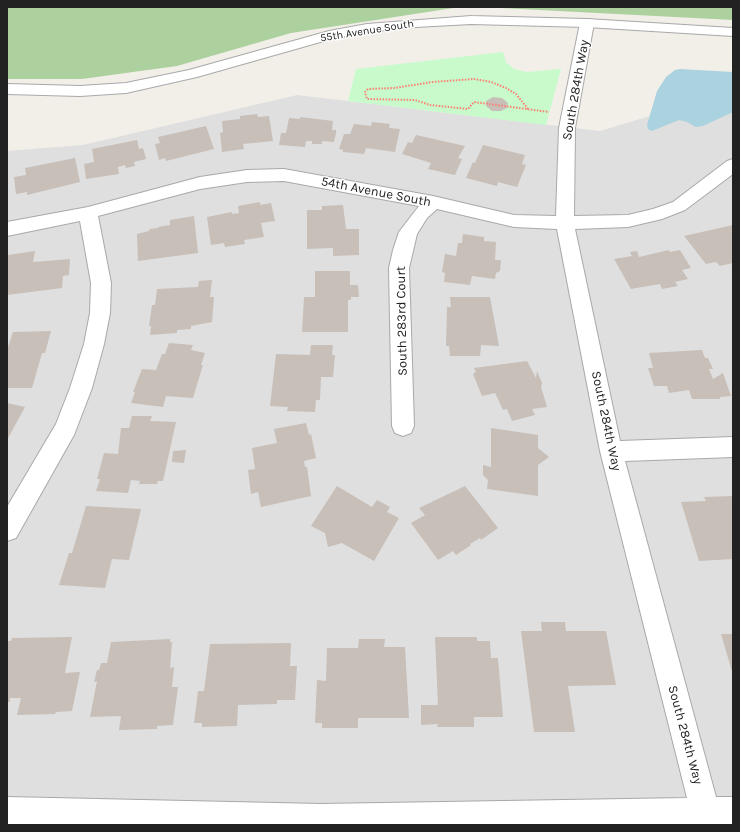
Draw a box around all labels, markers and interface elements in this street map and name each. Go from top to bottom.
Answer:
street label: 55th Avenue South [319,17,415,45]
street label: South 284th Way [559,39,593,141]
street label: 54th Avenue South [320,174,432,210]
street label: South 283rd Court [393,266,411,376]
street label: South 284th Way [588,370,624,472]
street label: South 284th Way [664,684,706,786]

